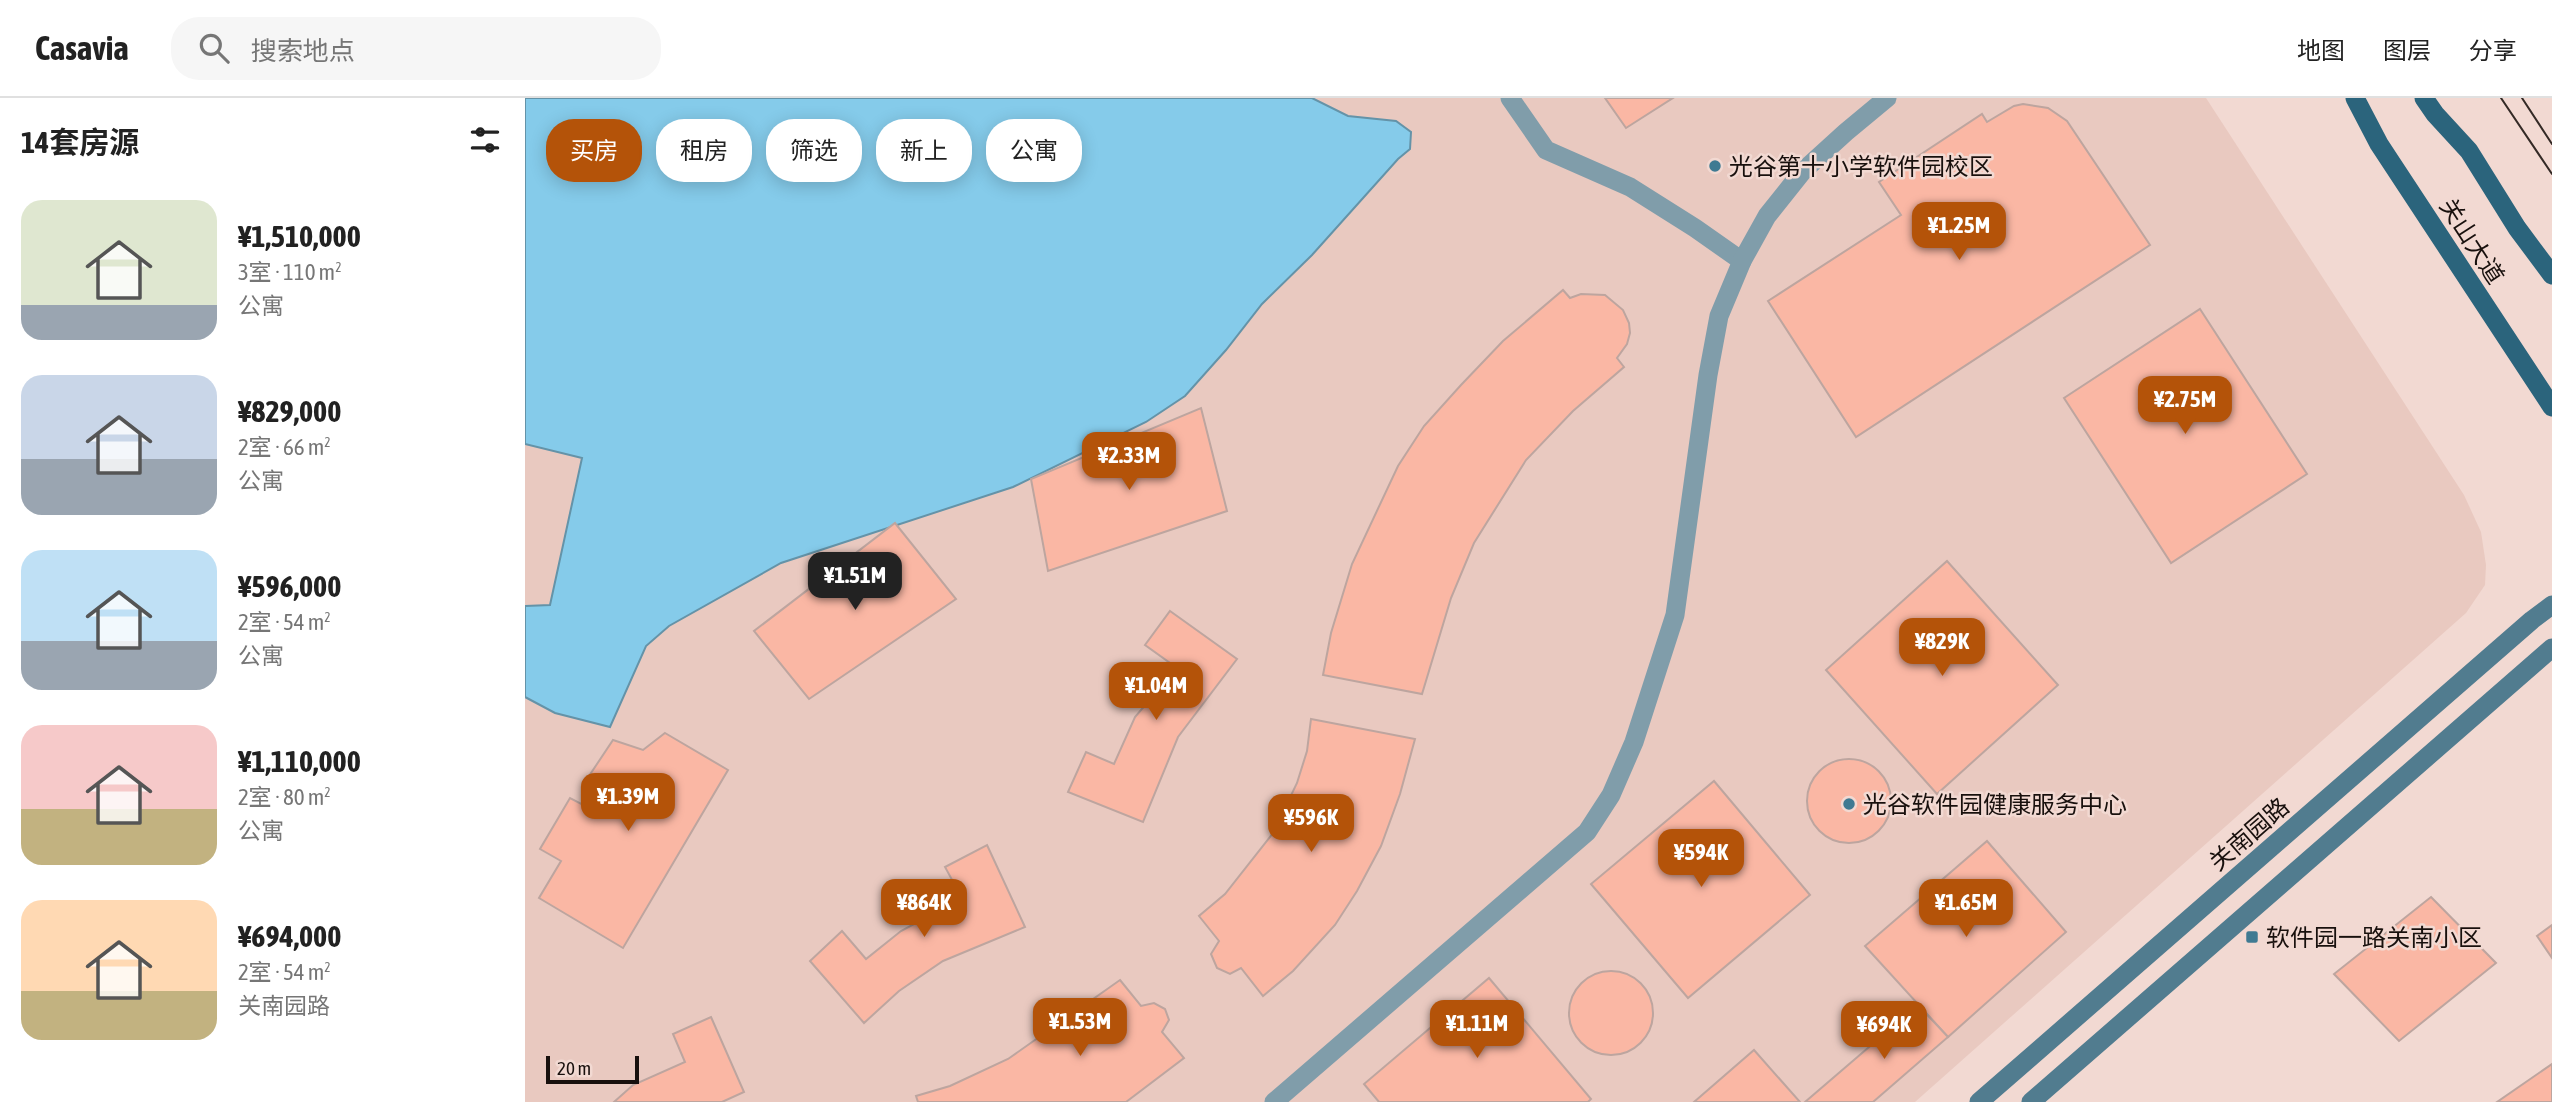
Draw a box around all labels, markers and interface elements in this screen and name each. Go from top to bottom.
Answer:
search box [171,17,661,80]
text: Casavia [35,29,129,67]
icon: search [195,29,233,67]
text: 搜索地点 [251,36,355,66]
text: 地图 [2297,37,2345,64]
text: 图层 [2383,37,2431,64]
text: 分享 [2469,37,2517,64]
chip: 买房 [546,119,642,182]
chip: 租房 [656,119,752,182]
chip: 筛选 [766,119,862,182]
chip: 新上 [876,119,972,182]
chip: 公寓 [986,119,1082,182]
icon: filters [466,121,504,159]
text: 14套房源 [21,125,139,159]
place label: 光谷第十小学软件园校区 [1729,153,1993,180]
marker: 光谷第十小学软件园校区 [1707,158,1723,174]
street label: 关山大道 [2435,193,2509,289]
pin: ¥1.25M [1902,202,2016,262]
text: ¥1.25M [1928,212,1990,238]
text: ¥1,510,000 [238,219,361,253]
icon: home [77,228,161,312]
text: 3室 · 110 m² [238,259,342,285]
text: 公寓 [238,293,284,319]
pin: ¥2.75M [2128,376,2242,436]
text: ¥2.75M [2154,386,2216,412]
text: ¥829,000 [238,394,341,428]
icon: home [77,403,161,487]
pin: ¥2.33M [1072,432,1186,492]
text: 2室 · 66 m² [238,434,331,460]
text: ¥2.33M [1098,442,1160,468]
text: 公寓 [238,468,284,494]
pin: ¥1.51M [798,552,912,612]
text: ¥1.51M [824,562,886,588]
text: ¥596,000 [238,569,341,603]
icon: home [77,578,161,662]
text: 2室 · 54 m² [238,609,331,635]
pin: ¥829K [1893,618,1991,678]
text: ¥829K [1915,628,1969,654]
text: 公寓 [238,643,284,669]
pin: ¥1.04M [1099,662,1213,722]
text: ¥1.04M [1125,672,1187,698]
text: ¥1,110,000 [238,744,361,778]
icon: home [77,753,161,837]
pin: ¥1.39M [571,774,685,833]
text: ¥1.39M [597,783,659,809]
text: 2室 · 80 m² [238,784,331,810]
place label: 光谷软件园健康服务中心 [1863,791,2127,818]
street label: 关南园路 [2204,792,2294,876]
pin: ¥596K [1262,794,1360,854]
marker: 光谷软件园健康服务中心 [1841,796,1857,812]
text: ¥596K [1284,804,1338,830]
text: 公寓 [238,818,284,844]
pin: ¥594K [1652,830,1750,889]
text: ¥594K [1674,839,1728,865]
pin: ¥864K [875,880,973,939]
pin: ¥1.65M [1909,880,2023,939]
text: ¥864K [897,889,951,915]
text: ¥1.65M [1935,889,1997,915]
text: ¥694,000 [238,919,341,953]
place label: 软件园一路关南小区 [2266,924,2482,951]
icon: home [77,928,161,1012]
marker: 软件园一路关南小区 [2244,929,2260,945]
text: 2室 · 54 m² [238,959,331,985]
text: 关南园路 [238,993,330,1019]
pin: ¥1.53M [1023,998,1137,1058]
pin: ¥1.11M [1420,1000,1534,1060]
pin: ¥694K [1835,1002,1933,1061]
text: ¥1.53M [1049,1008,1111,1034]
text: ¥1.11M [1446,1010,1508,1036]
text: ¥694K [1857,1011,1911,1037]
scale bar [546,1053,639,1085]
text: 20 m [557,1057,591,1079]

